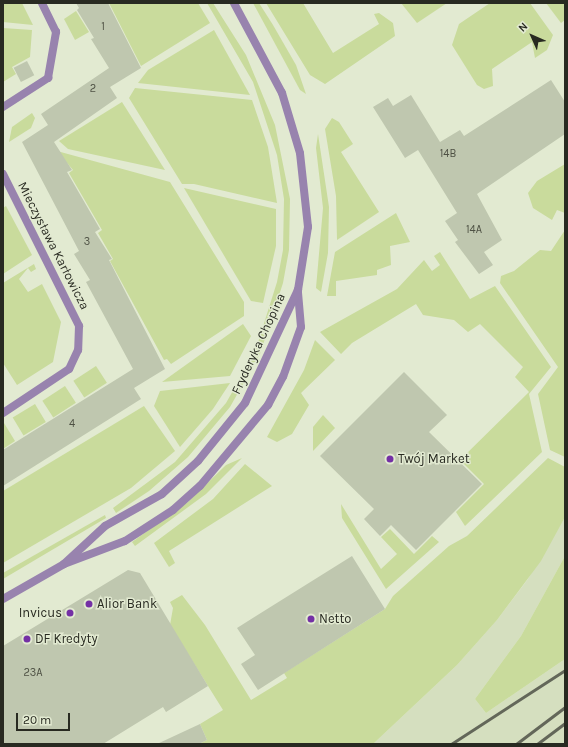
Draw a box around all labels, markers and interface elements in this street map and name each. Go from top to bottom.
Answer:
north arrow [512,16,552,56]
house number: 1 [101,20,105,34]
text: N [516,20,531,35]
house number: 2 [90,82,96,96]
house number: 14B [440,147,456,161]
street label: Mieczysława Karłowicza [14,179,92,313]
house number: 14A [466,223,482,237]
house number: 3 [84,235,90,249]
street label: Fryderyka Chopina [229,291,289,397]
house number: 4 [69,417,75,431]
place label: Twój Market [398,451,470,467]
marker: Twój Market [385,454,395,464]
place label: Alior Bank [97,596,157,612]
marker: Alior Bank [84,599,94,609]
place label: Invicus [19,605,62,621]
marker: Invicus [65,608,75,618]
place label: Netto [319,611,351,627]
marker: Netto [306,614,316,624]
place label: DF Kredyty [35,631,97,647]
marker: DF Kredyty [22,634,32,644]
house number: 23A [23,666,43,680]
scale bar [18,705,72,731]
text: 20 m [23,713,51,727]

